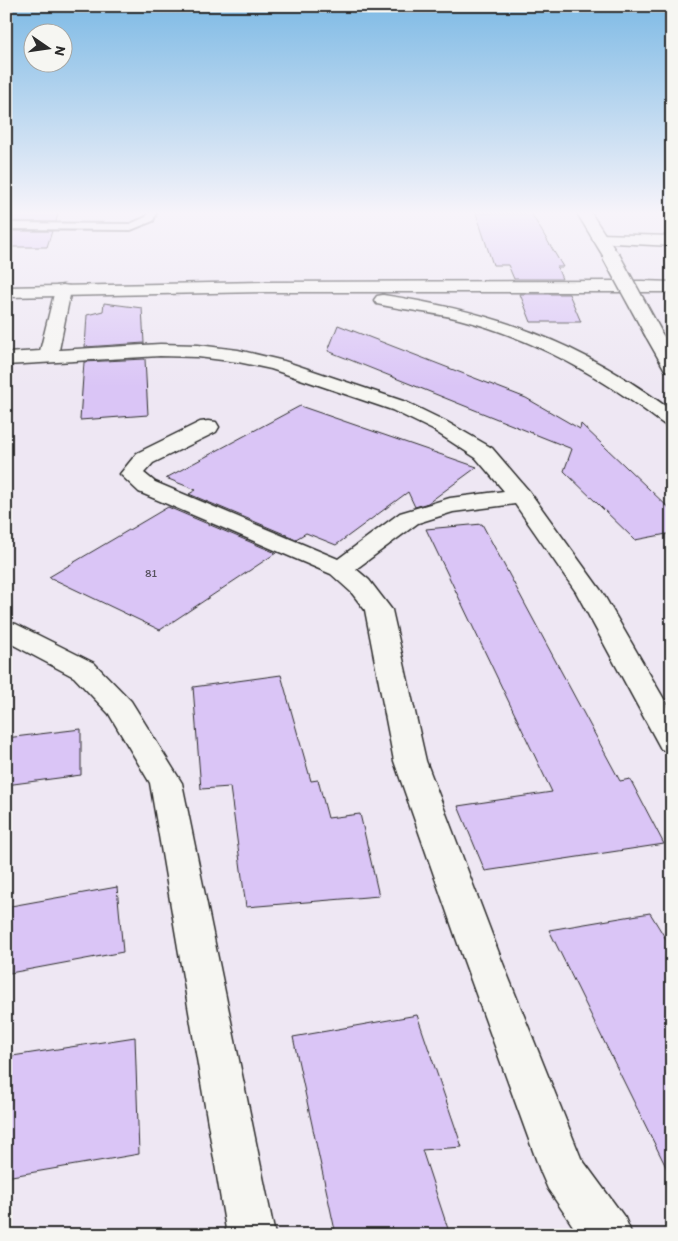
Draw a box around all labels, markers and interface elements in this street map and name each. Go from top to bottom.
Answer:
north arrow [22,22,72,72]
text: N [51,44,70,57]
house number: 81 [145,566,157,580]

